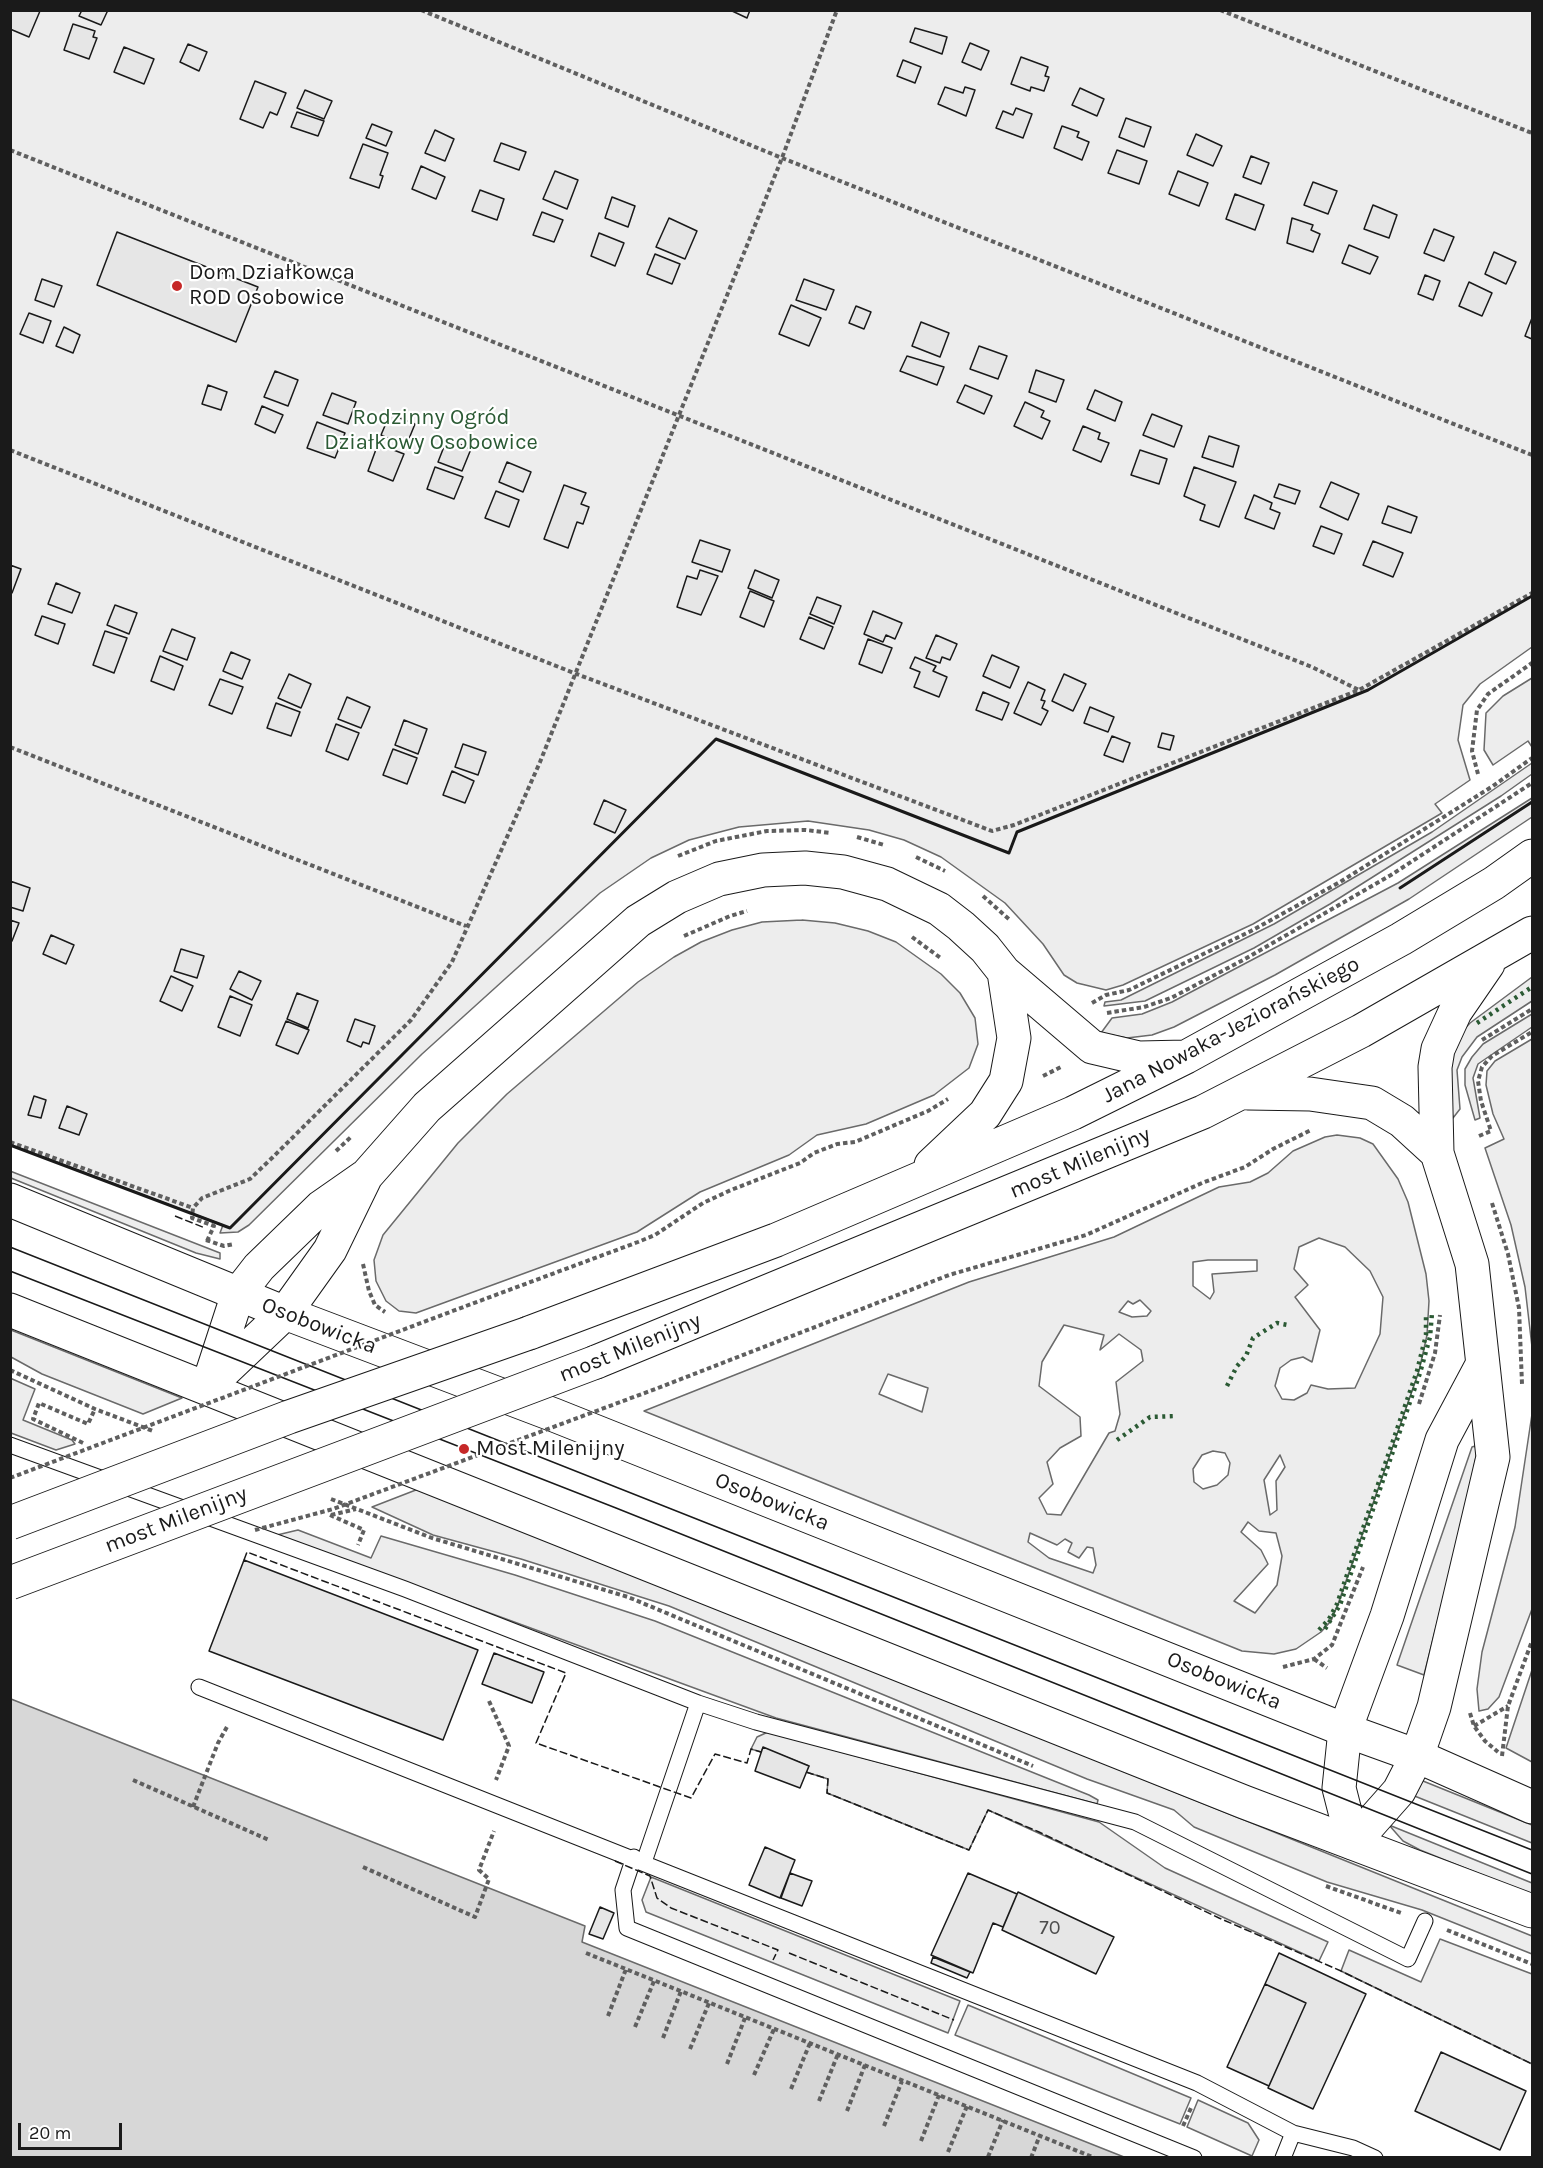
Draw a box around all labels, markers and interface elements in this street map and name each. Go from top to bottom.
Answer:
place label: Dom Działkowca ROD Osobowice [189,260,355,312]
marker: Dom Działkowca ROD Osobowice [170,279,184,293]
park label: Rodzinny Ogród Działkowy Osobowice [324,405,538,457]
street label: Jana Nowaka-Jeziorańskiego [1098,951,1364,1109]
street label: most Milenijny [1006,1121,1154,1205]
street label: Osobowicka [258,1292,380,1360]
street label: most Milenijny [555,1308,705,1388]
place label: Most Milenijny [476,1436,625,1462]
marker: Most Milenijny [457,1442,471,1456]
street label: Osobowicka [711,1467,833,1537]
street label: most Milenijny [101,1481,251,1559]
street label: Osobowicka [1163,1646,1285,1716]
house number: 70 [1039,1916,1061,1940]
scale bar [21,2111,124,2149]
text: 20 m [29,2122,71,2144]

